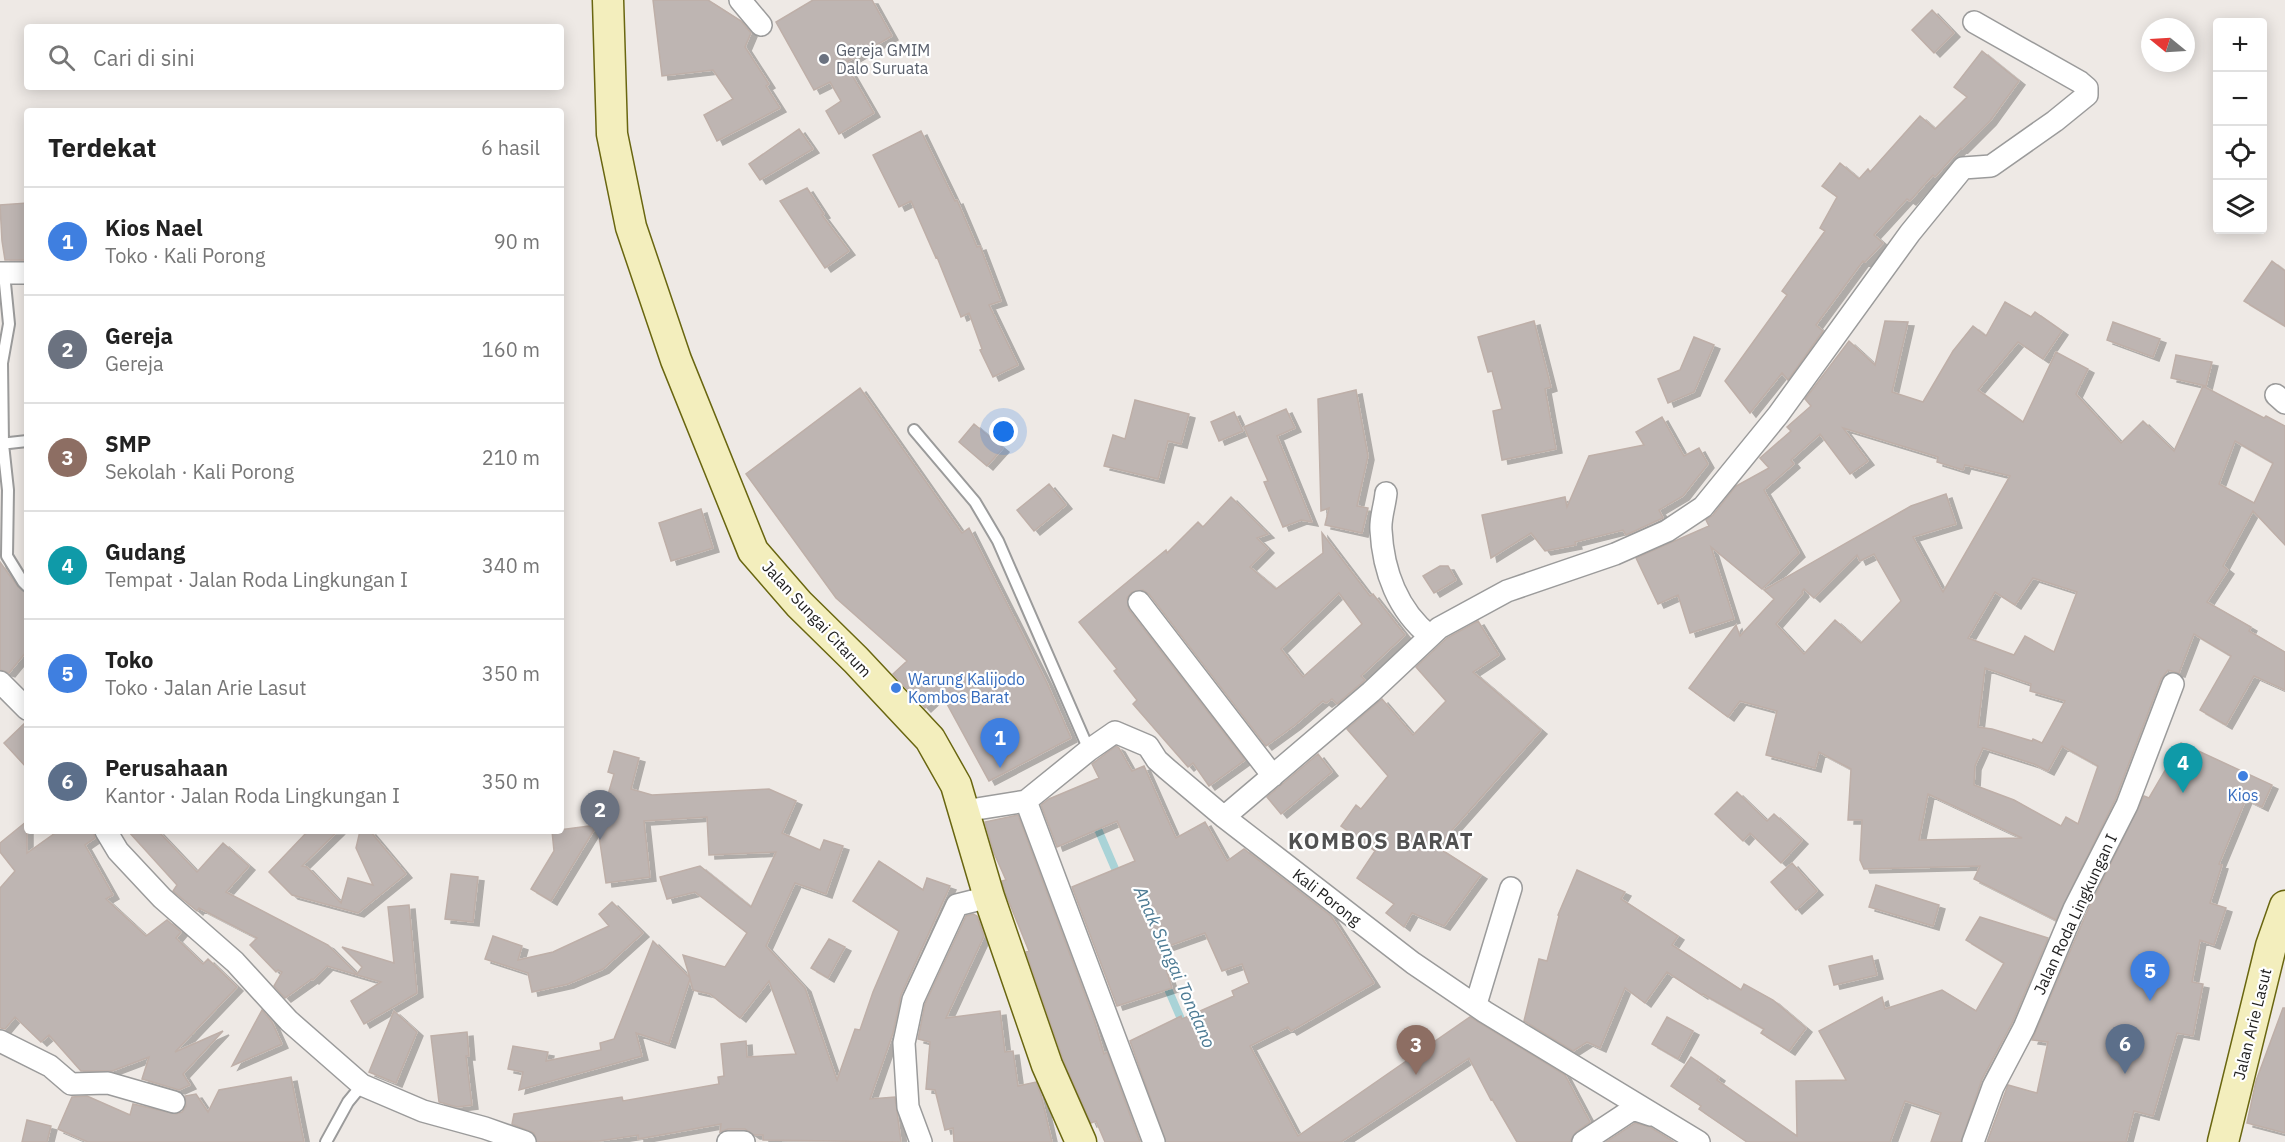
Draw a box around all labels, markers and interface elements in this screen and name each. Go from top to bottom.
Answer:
north arrow [2141,18,2195,72]
map controls [2213,18,2267,234]
button: + [2213,18,2267,72]
search box [24,24,564,90]
place label: Gereja GMIM Dalo Suruata [836,40,930,78]
icon: search [45,41,78,74]
text: Cari di sini [93,43,195,72]
marker: Gereja GMIM Dalo Suruata [817,52,831,66]
button: − [2213,72,2267,126]
button: locate [2213,126,2267,180]
text: Terdekat [48,130,157,164]
text: 6 hasil [481,134,540,161]
button: layers [2213,180,2267,234]
text: Kios Nael [105,213,203,242]
text: 1 [62,228,74,255]
text: 90 m [494,228,540,255]
text: Toko · Kali Porong [105,242,265,269]
text: Gereja [105,321,173,350]
text: 2 [62,336,74,363]
text: 160 m [482,336,540,363]
text: Gereja [105,350,164,377]
your location [989,417,1018,446]
text: SMP [105,429,151,458]
text: 3 [62,444,74,471]
text: 210 m [482,444,540,471]
text: Sekolah · Kali Porong [105,458,294,485]
text: Gudang [105,537,185,566]
text: 4 [62,552,74,579]
text: 340 m [482,552,540,579]
street label: Jalan Sungai Citarum [758,557,876,681]
text: Tempat · Jalan Roda Lingkungan I [105,566,408,593]
text: Toko [105,645,153,674]
text: 5 [62,660,74,687]
text: 350 m [482,660,540,687]
place label: Warung Kalijodo Kombos Barat [908,669,1025,707]
text: Toko · Jalan Arie Lasut [105,674,306,701]
marker: Warung Kalijodo Kombos Barat [889,681,903,695]
pin: 1 [980,718,1020,768]
pin: 4 [2164,744,2202,793]
text: Perusahaan [105,753,228,782]
text: 6 [62,768,74,795]
text: 350 m [482,768,540,795]
marker: Kios [2236,769,2250,783]
text: Kantor · Jalan Roda Lingkungan I [105,782,400,809]
place label: Kios [2228,785,2258,805]
pin: 2 [580,790,620,840]
district label: KOMBOS BARAT [1288,826,1474,855]
street label: Jalan Roda Lingkungan I [2029,830,2121,998]
street label: Kali Porong [1289,864,1366,930]
water label: Anak Sungai Tondano [1129,882,1221,1052]
pin: 5 [2130,952,2170,1001]
street label: Jalan Arie Lasut [2228,966,2276,1082]
pin: 6 [2106,1024,2144,1074]
pin: 3 [1396,1026,1436,1075]

